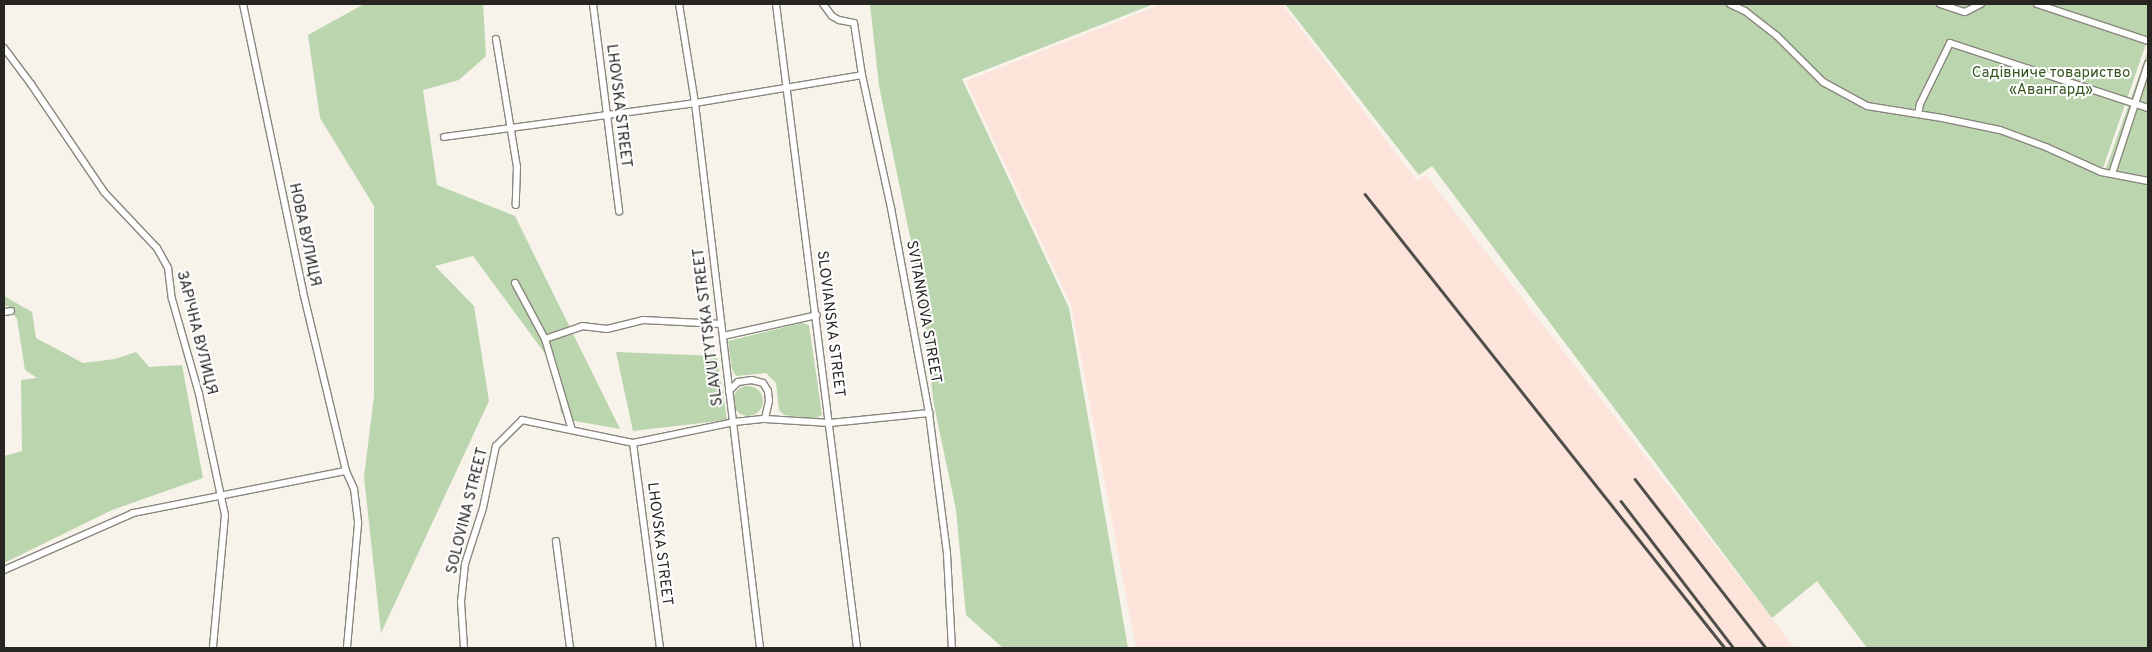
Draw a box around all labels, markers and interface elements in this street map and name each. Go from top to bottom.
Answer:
street label: LHOVSKA STREET [601,43,635,169]
park label: Садівниче товариство «Авангард» [1972,64,2130,99]
street label: НОВА ВУЛИЦЯ [284,181,324,289]
street label: SVITANKOVA STREET [902,239,944,385]
street label: SLAVUTYTSKA STREET [690,247,728,407]
street label: SLOVIANSKA STREET [812,249,848,399]
street label: ЗАРІЧНА ВУЛИЦЯ [172,269,220,397]
street label: SOLOVINA STREET [443,446,493,576]
street label: LHOVSKA STREET [642,481,676,607]

